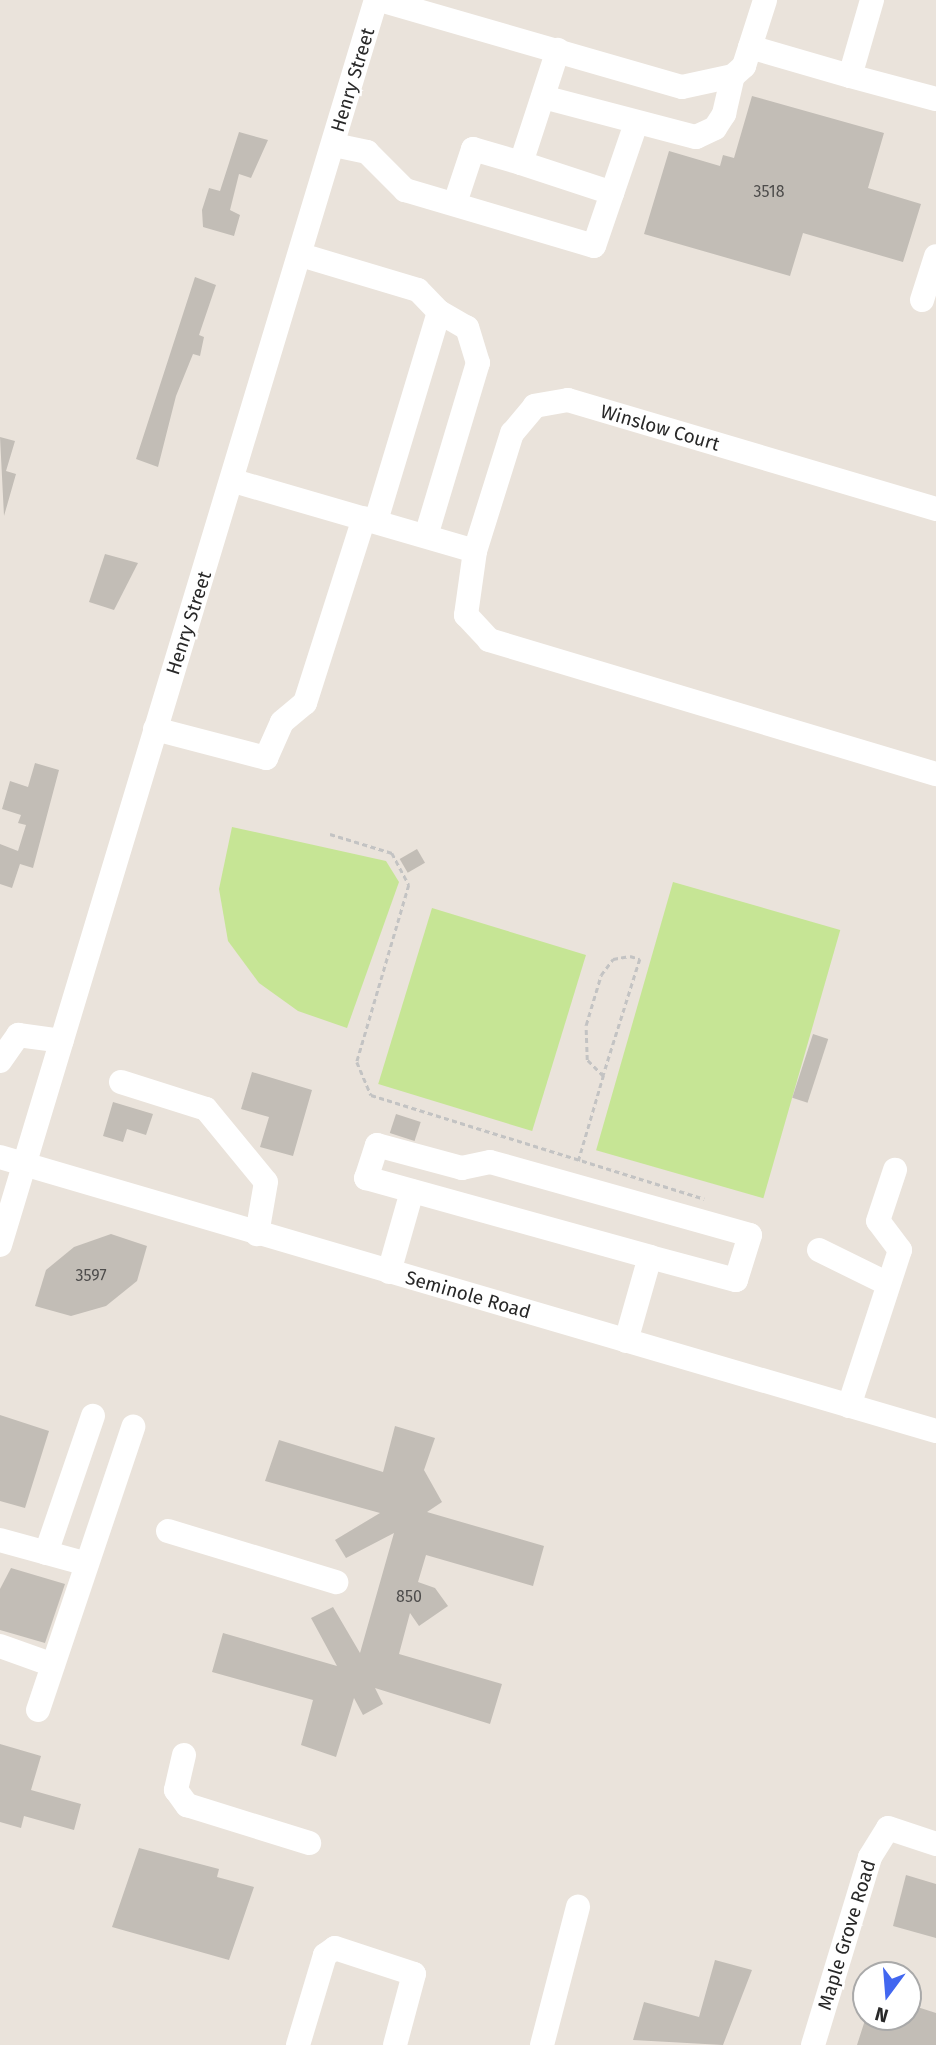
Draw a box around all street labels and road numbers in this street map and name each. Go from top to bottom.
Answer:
street label: Henry Street [326,25,380,135]
street label: Winslow Court [598,400,722,456]
street label: Henry Street [162,568,216,678]
street label: Seminole Road [403,1266,533,1324]
street label: Maple Grove Road [813,1857,881,2013]

